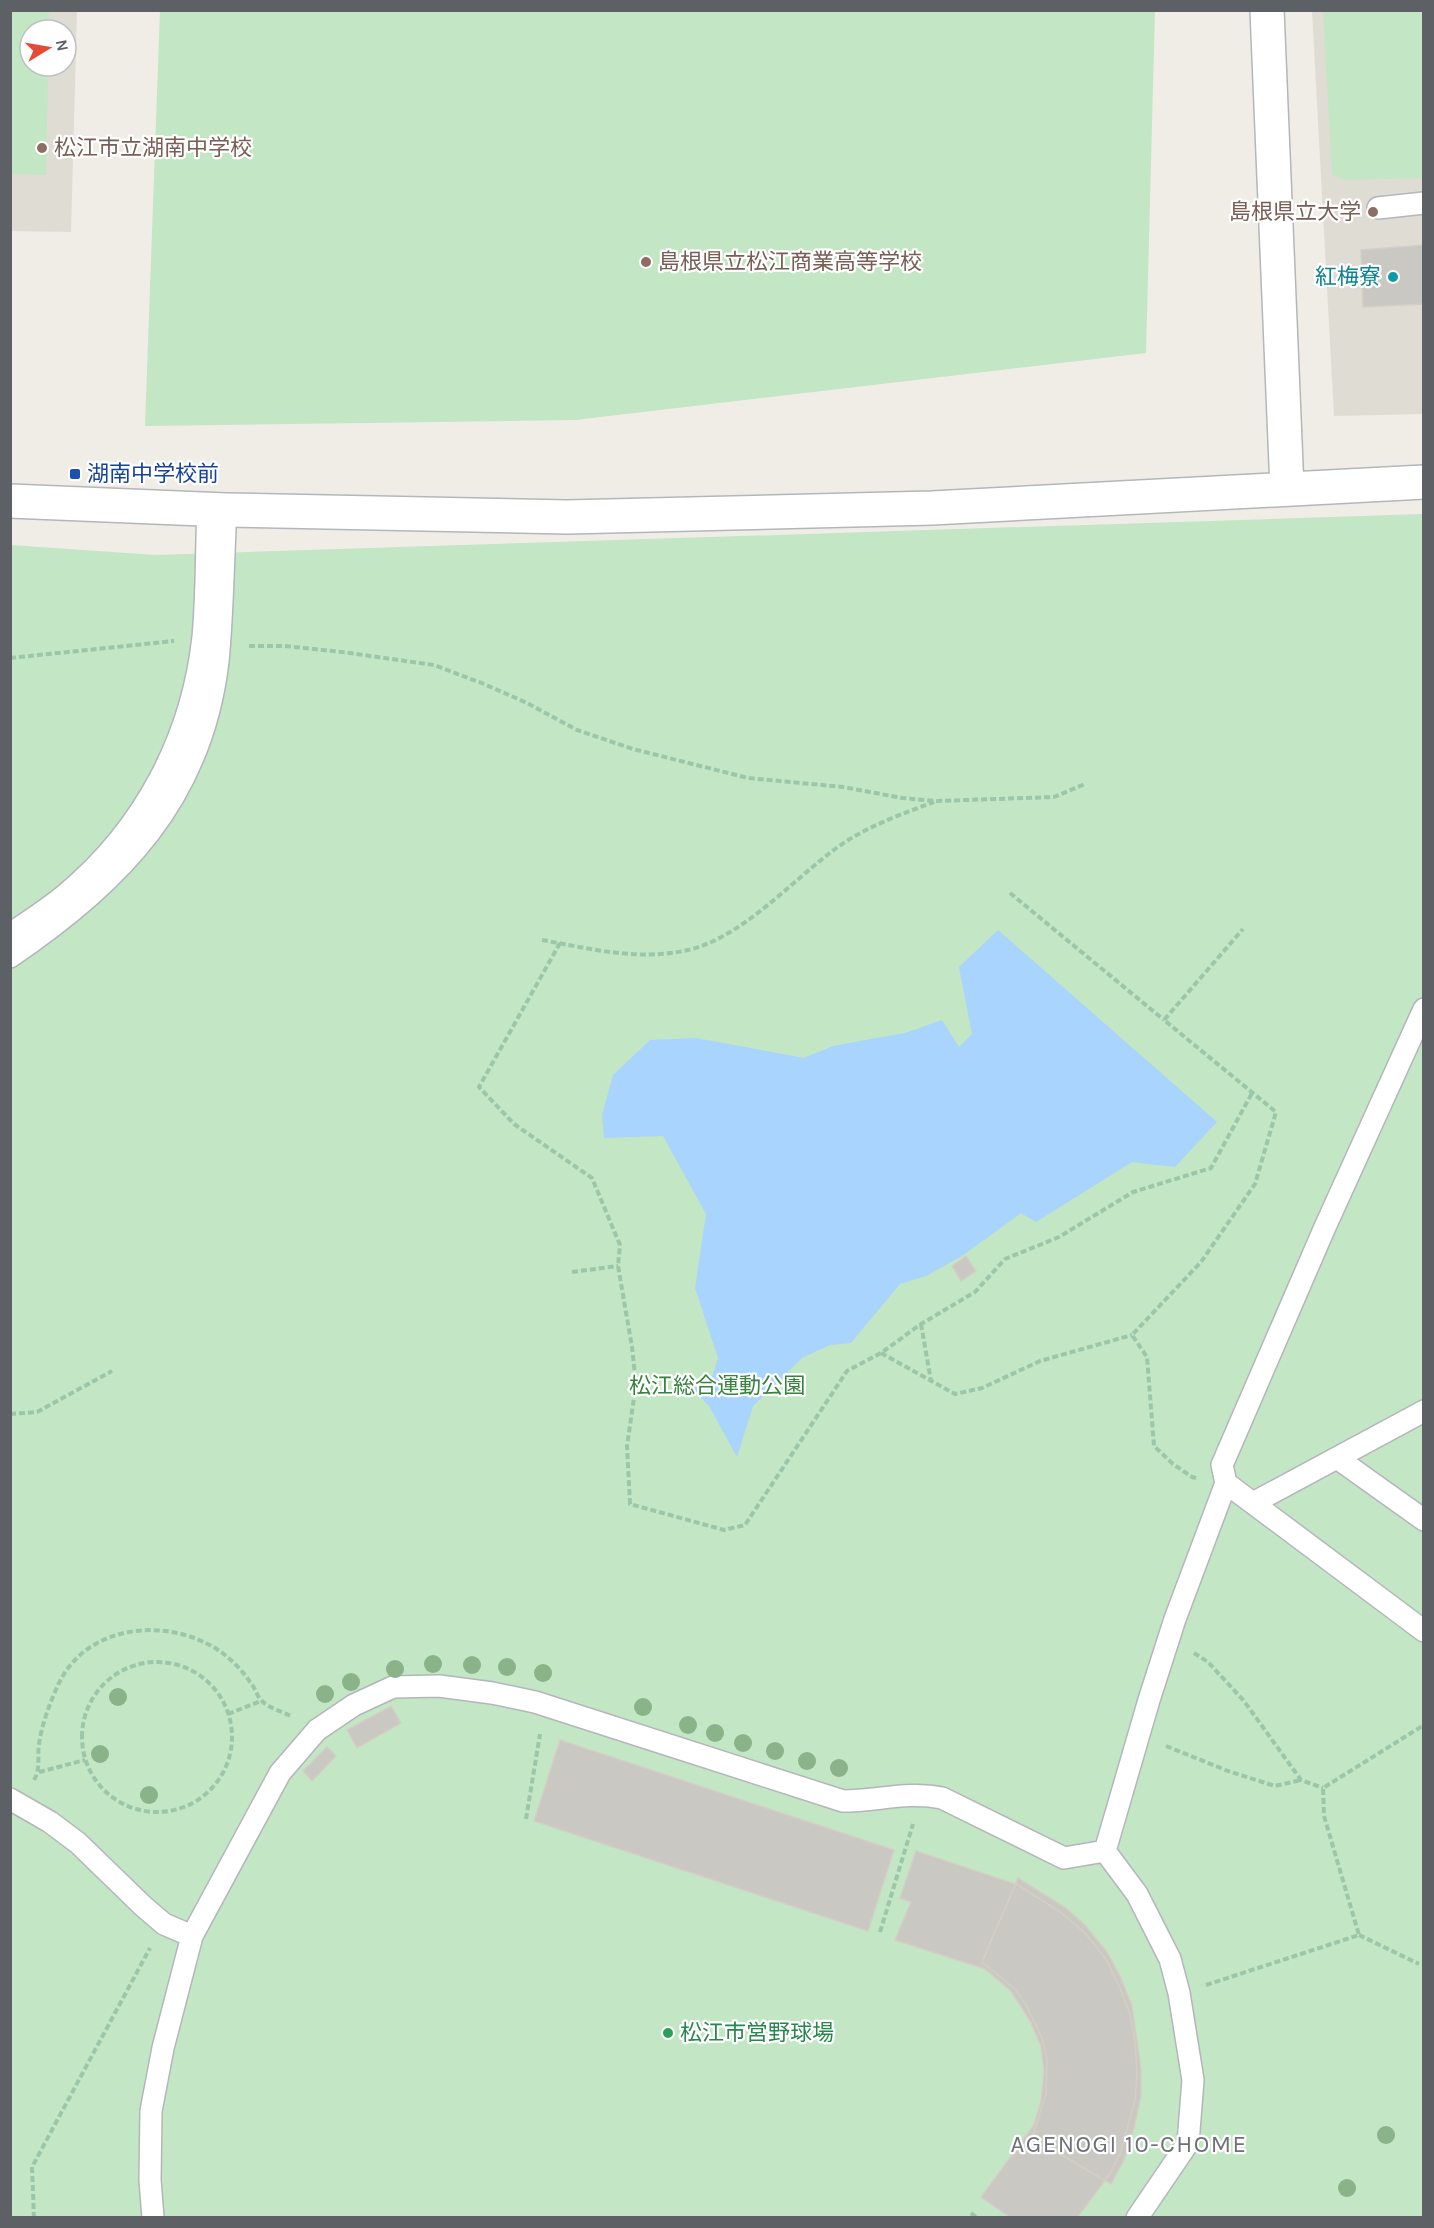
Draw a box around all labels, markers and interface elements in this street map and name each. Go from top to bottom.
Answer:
north arrow [18,18,78,78]
text: N [52,38,73,53]
place label: 松江市立湖南中学校 [54,135,252,161]
marker: 松江市立湖南中学校 [35,141,49,155]
place label: 島根県立大学 [1229,199,1361,225]
marker: 島根県立大学 [1366,205,1380,219]
place label: 島根県立松江商業高等学校 [658,249,922,275]
marker: 島根県立松江商業高等学校 [639,255,653,269]
place label: 紅梅寮 [1315,264,1381,290]
marker: 紅梅寮 [1386,270,1400,284]
place label: 湖南中学校前 [87,461,219,487]
marker: 湖南中学校前 [68,467,82,481]
park label: 松江総合運動公園 [629,1373,805,1399]
place label: 松江市営野球場 [680,2020,834,2046]
marker: 松江市営野球場 [661,2026,675,2040]
district label: AGENOGI 10-CHOME [1010,2130,1248,2158]

